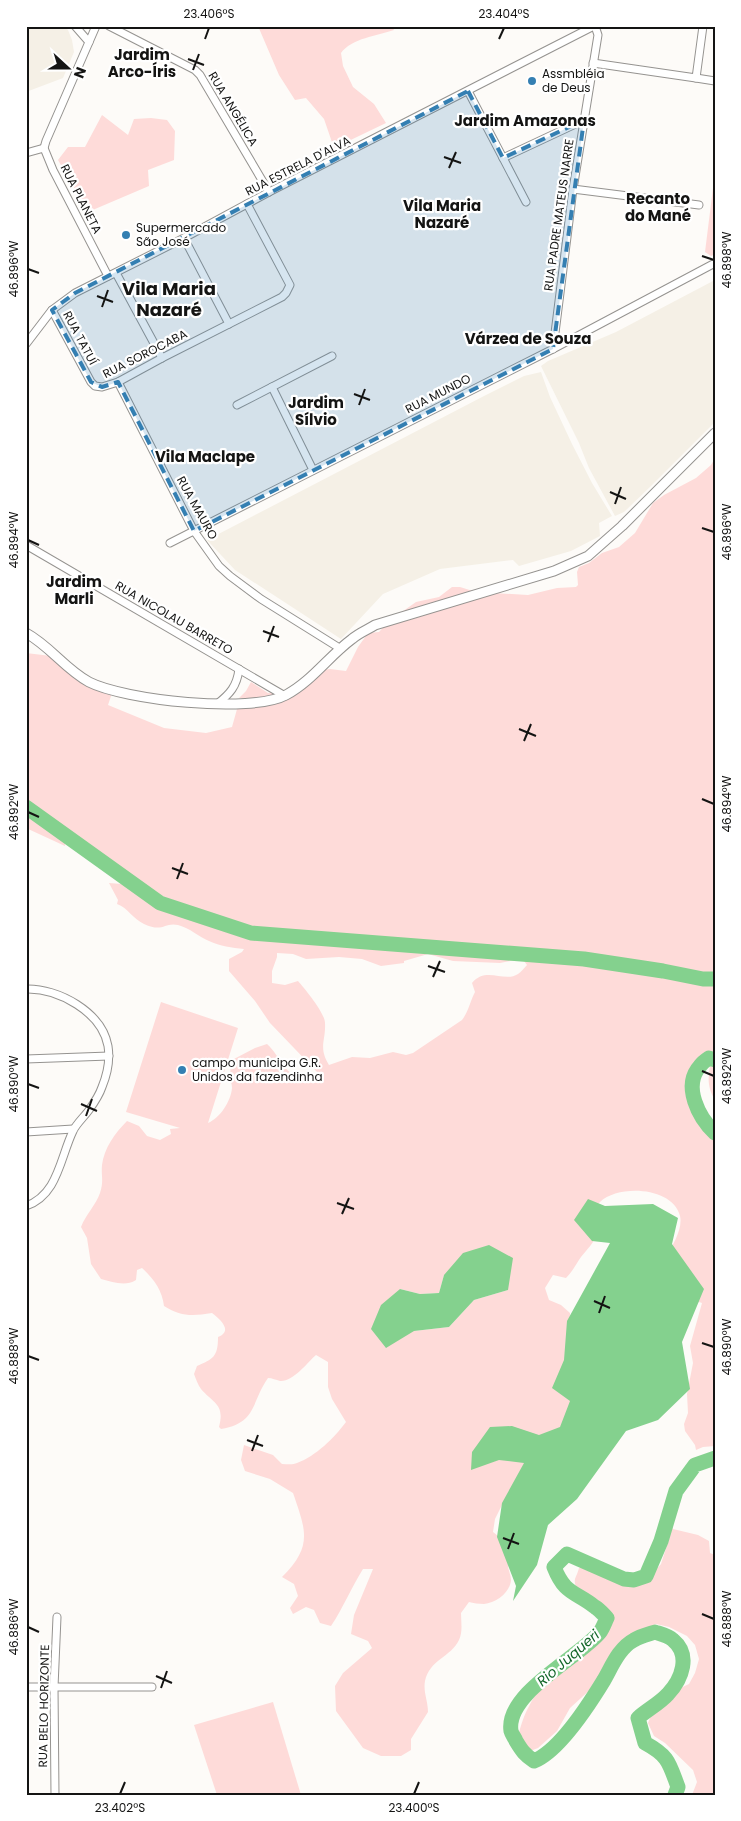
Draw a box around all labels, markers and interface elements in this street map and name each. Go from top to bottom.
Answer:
text: 23.406°S [183,5,235,22]
text: 23.404°S [478,5,530,22]
north arrow [42,42,92,92]
district label: Jardim Arco-Íris [108,44,176,82]
text: N [69,64,91,81]
place label: Assmbléia de Deus [542,65,605,96]
street label: RUA ANGÉLICA [204,68,262,149]
marker: Assmbléia de Deus [526,75,538,87]
district label: Jardim Amazonas [454,110,596,131]
street label: RUA ESTRELA D'ALVA [242,132,353,200]
street label: RUA PADRE MATEUS NARRE [539,138,578,292]
street label: RUA PLANETA [57,161,106,237]
district label: Recanto do Mané [625,188,691,226]
district label: Vila Maria Nazaré [403,195,481,233]
place label: Supermercado São José [136,219,227,250]
marker: Supermercado São José [120,229,132,241]
text: 46.898°W [718,231,735,289]
text: 46.896°W [5,240,22,298]
district label: Vila Maria Nazaré [122,276,216,322]
street label: RUA TATUÍ [59,308,102,368]
street label: RUA SOROCABA [100,325,190,382]
district label: Várzea de Souza [465,328,591,349]
street label: RUA MUNDO [402,370,473,417]
district label: Jardim Sílvio [288,392,344,430]
district label: Vila Maclape [155,446,255,467]
street label: RUA MAURO [173,473,222,542]
text: 46.896°W [718,503,735,561]
text: 46.894°W [5,511,22,569]
district label: Jardim Marli [46,571,102,609]
street label: RUA NICOLAU BARRETO [112,577,236,658]
text: 46.894°W [718,775,735,833]
text: 46.892°W [5,784,22,840]
text: 46.892°W [718,1048,735,1104]
place label: campo municipa G.R. Unidos da fazendinha [192,1054,323,1085]
text: 46.890°W [5,1055,22,1113]
marker: campo municipa G.R. Unidos da fazendinha [176,1064,188,1076]
text: 46.890°W [718,1318,735,1376]
text: 46.888°W [5,1327,22,1385]
text: 46.888°W [718,1590,735,1648]
text: 46.886°W [5,1598,22,1656]
water label: Rio Juqueri [532,1625,604,1691]
street label: RUA BELO HORIZONTE [34,1644,53,1768]
text: 23.402°S [95,1799,145,1816]
text: 23.400°S [388,1799,440,1816]

